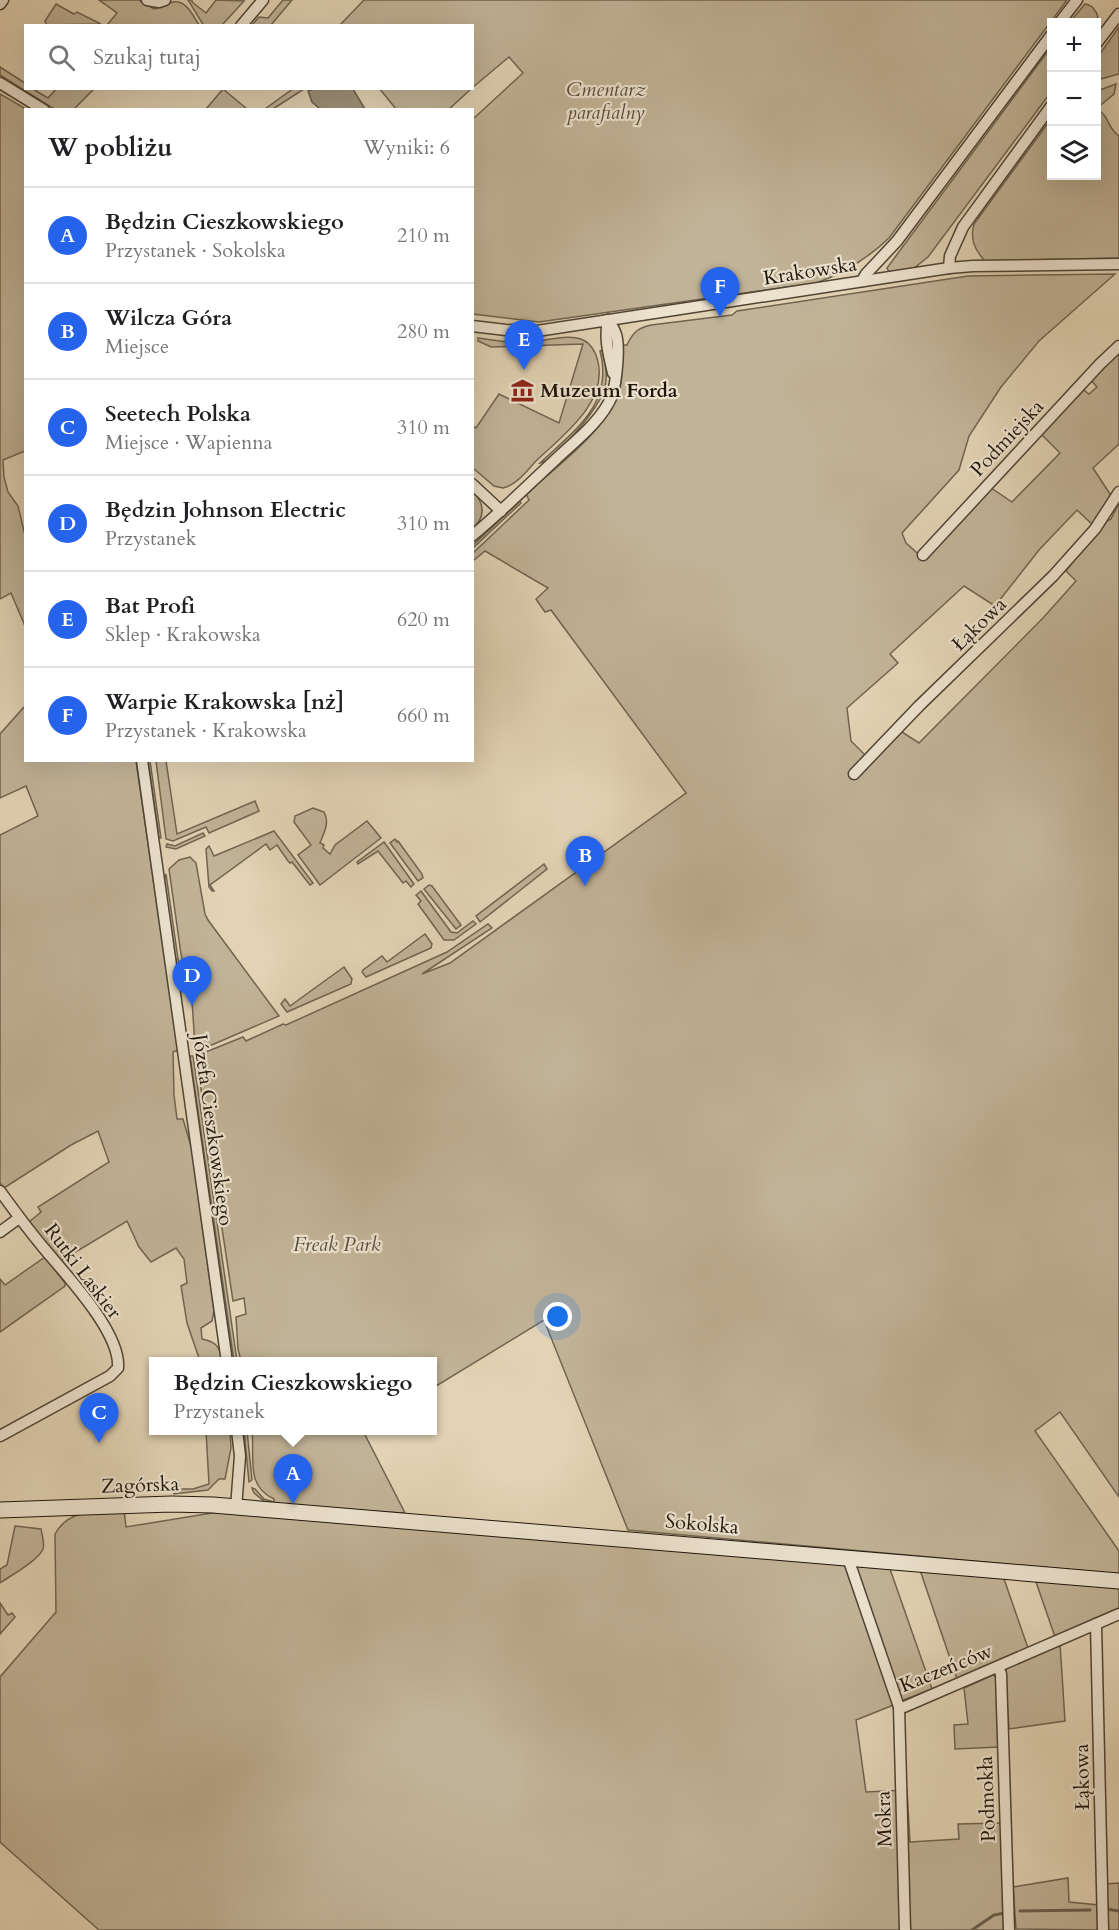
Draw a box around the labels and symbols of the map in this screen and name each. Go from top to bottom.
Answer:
park label: Cmentarz parafialny [565,76,647,126]
street label: Krakowska [761,250,859,292]
pin: F [700,268,740,317]
pin: E [504,320,544,370]
museum icon: Muzeum Forda [509,377,535,403]
place label: Muzeum Forda [540,377,678,404]
street label: Podmiejska [964,393,1050,483]
street label: Łąkowa [946,591,1013,657]
pin: B [566,836,604,886]
pin: D [172,956,212,1006]
street label: Józefa Cieszkowskiego [186,1030,240,1228]
street label: Rutki Laskier [38,1218,128,1325]
park label: Freak Park [293,1231,381,1258]
your location [543,1302,572,1331]
pin: C [80,1394,118,1443]
pin: A [274,1454,312,1504]
street label: Zagórska [100,1470,180,1500]
street label: Sokolska [664,1507,740,1541]
street label: Kaczeńców [895,1637,997,1699]
street label: Łąkowa [1068,1743,1096,1811]
street label: Podmokła [972,1755,1002,1842]
street label: Mokra [870,1790,898,1848]

